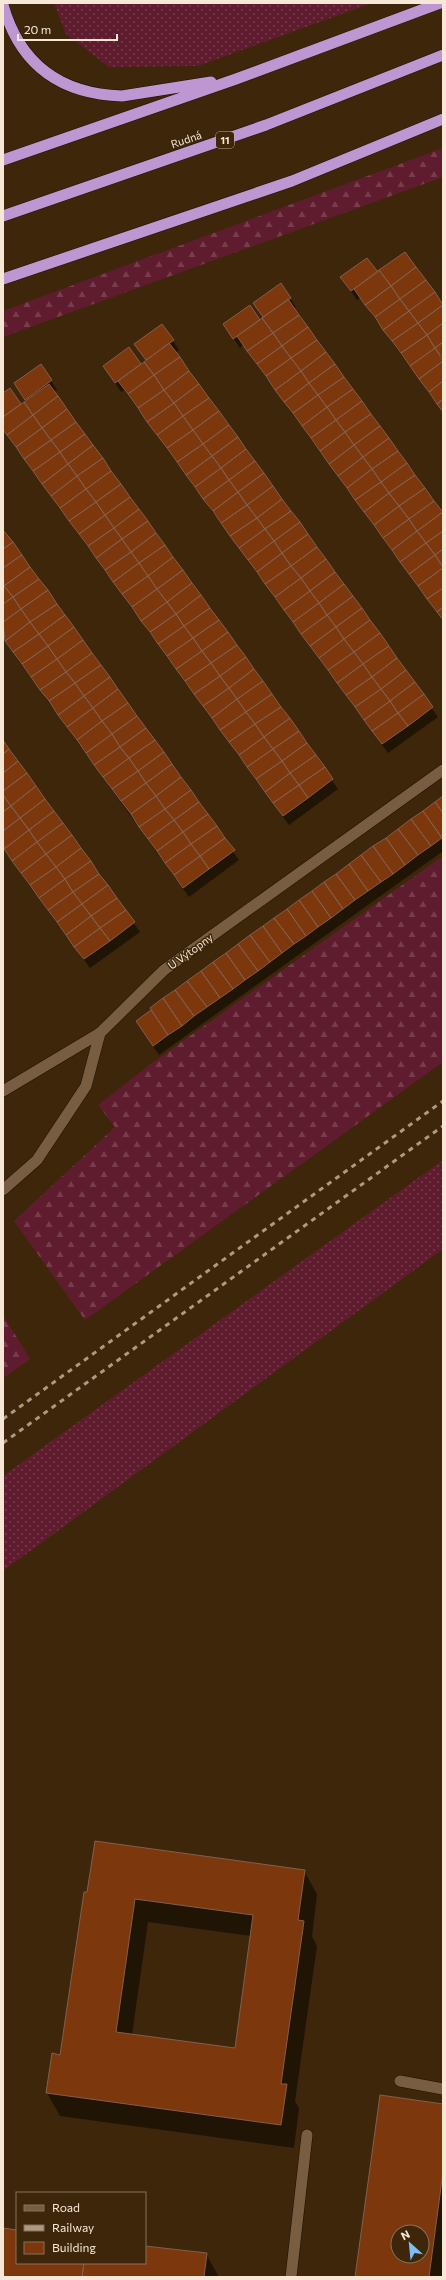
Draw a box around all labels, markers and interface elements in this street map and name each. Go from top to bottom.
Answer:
scale bar [18,16,117,42]
text: 20 m [24,22,51,36]
street label: Rudná [169,128,203,150]
road number: 11 [216,132,234,148]
street label: U Výtopny [165,930,215,972]
legend [16,2192,146,2264]
text: Road [52,2200,80,2214]
text: Railway [52,2220,94,2234]
north arrow [390,2224,430,2264]
text: N [399,2227,412,2242]
text: Building [52,2240,96,2254]

